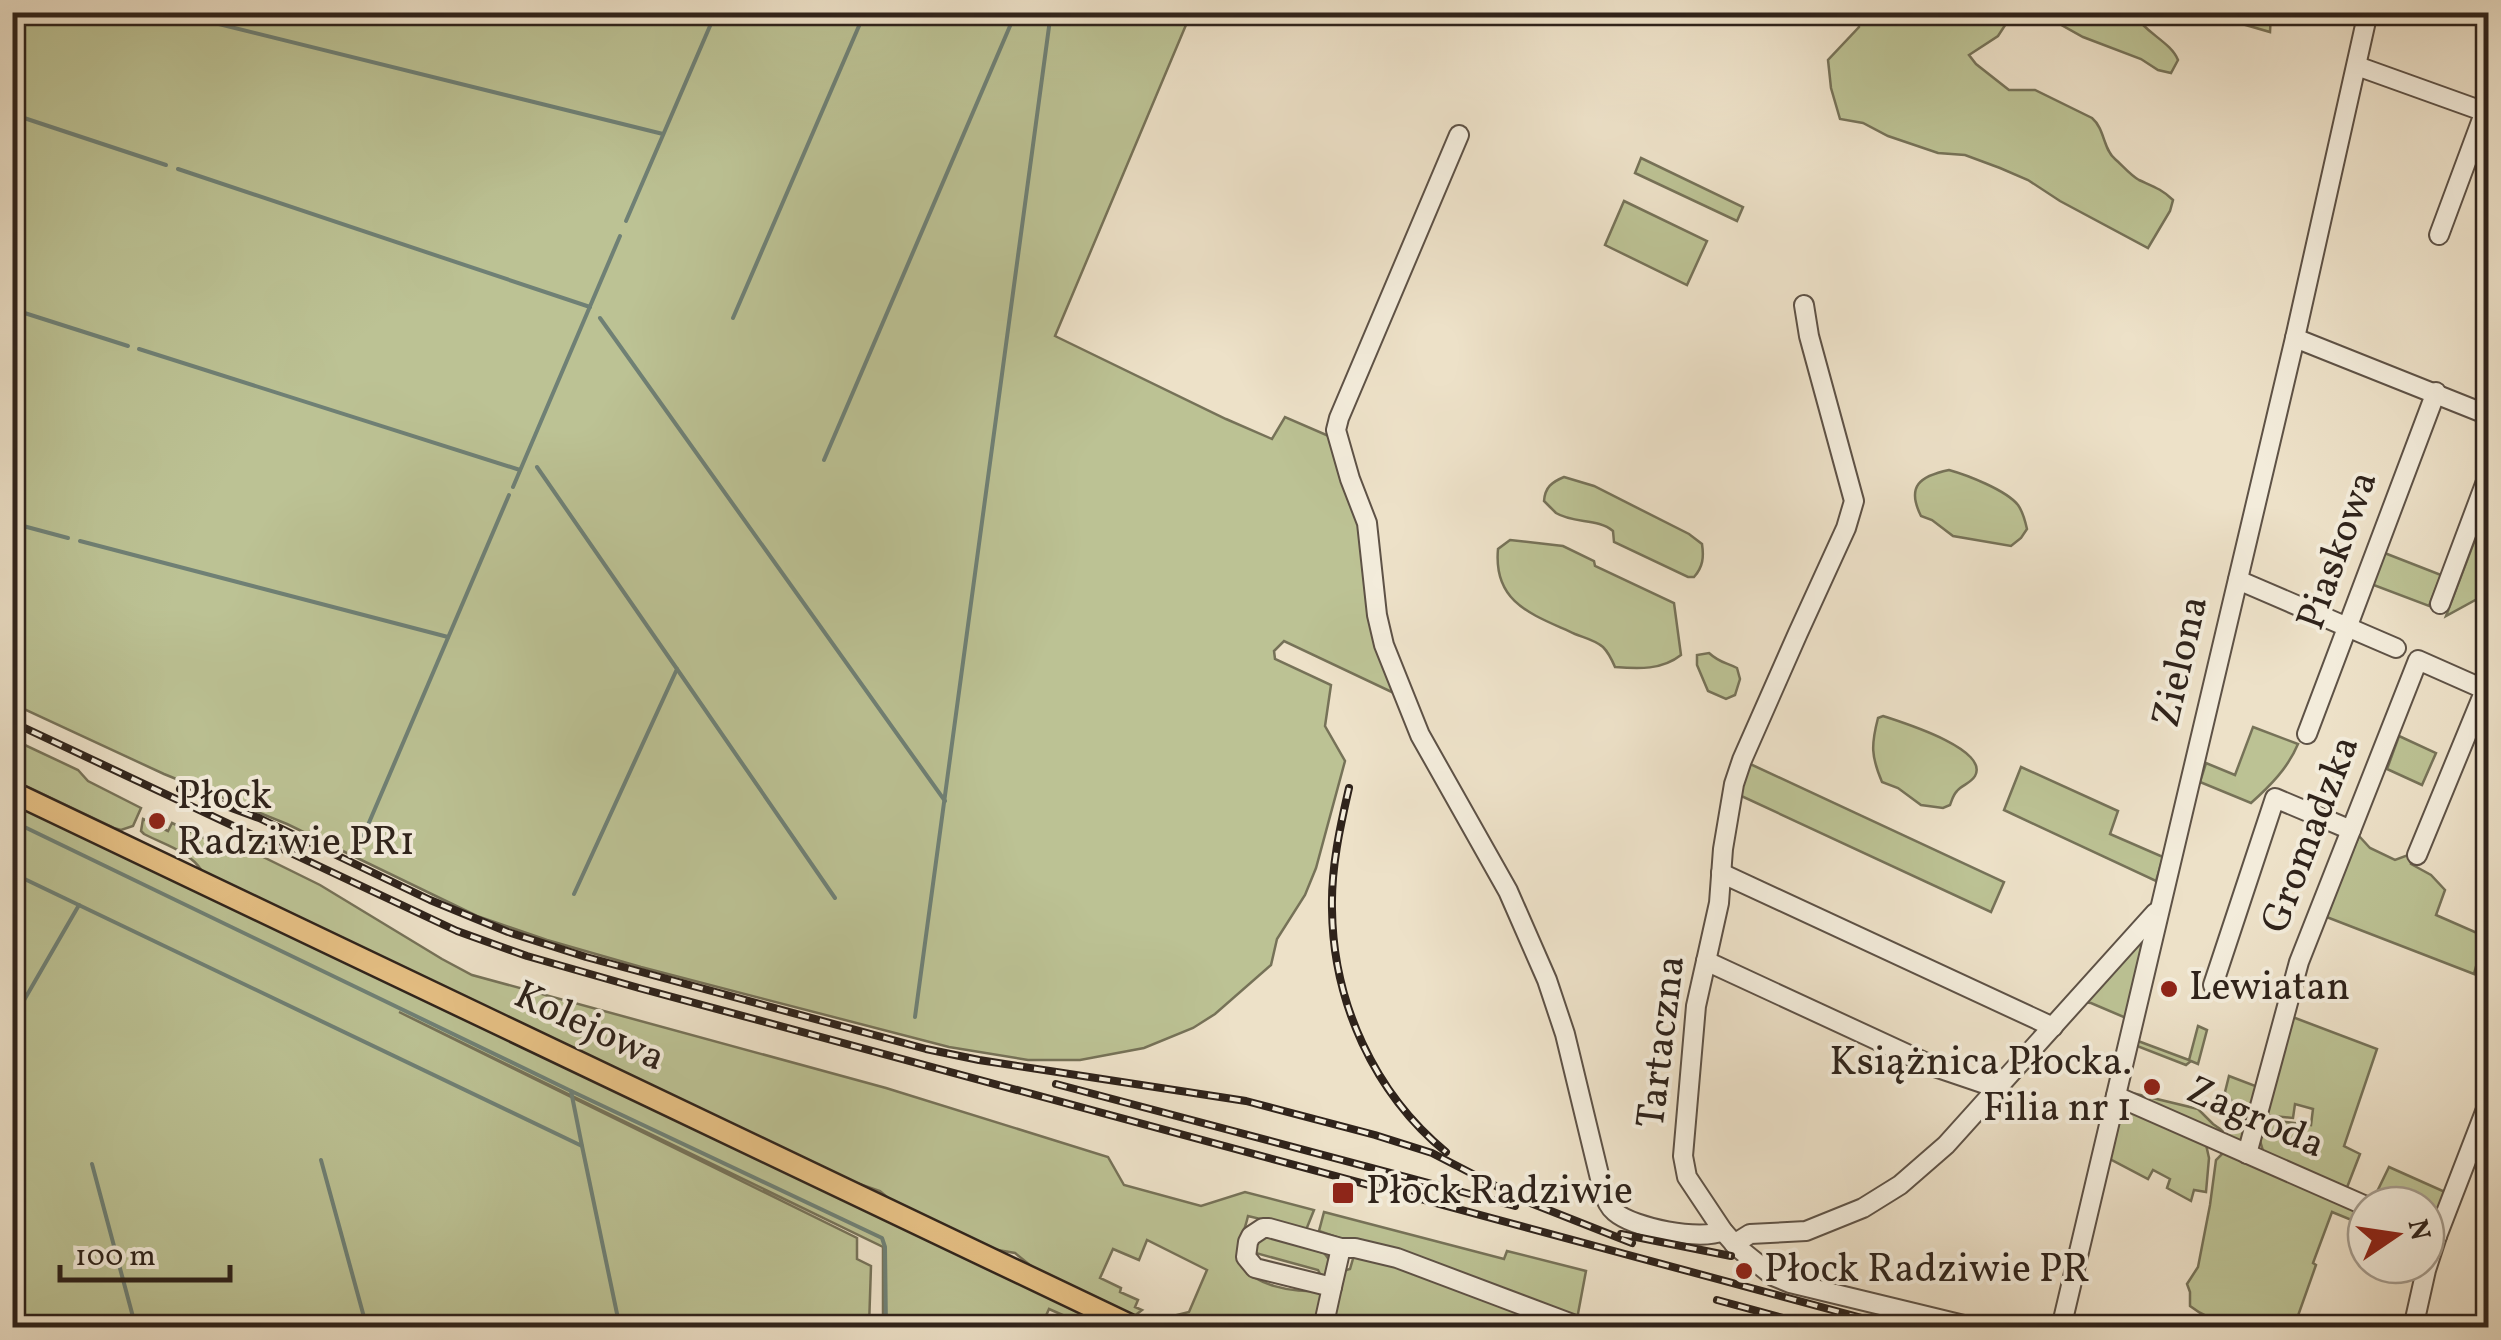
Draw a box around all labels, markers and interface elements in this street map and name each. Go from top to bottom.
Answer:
street label: Piaskowa [2284,464,2394,638]
street label: Zielona [2140,591,2224,733]
street label: Gromadzka [2249,728,2375,942]
place label: Płock Radziwie PR1 [177,770,415,872]
marker: Płock Radziwie PR1 [146,810,168,832]
street label: Tartaczna [1625,953,1701,1131]
place label: Lewiatan [2189,961,2350,1017]
street label: Kolejowa [504,969,674,1087]
marker: Lewiatan [2158,978,2180,1000]
place label: Książnica Płocka. Filia nr 1 [1830,1036,2132,1138]
street label: Zagroda [2177,1064,2333,1174]
marker: Książnica Płocka. Filia nr 1 [2141,1076,2163,1098]
place label: Płock Radziwie [1366,1165,1633,1221]
marker: Płock Radziwie [1330,1180,1356,1206]
north arrow [2346,1185,2446,1285]
text: N [2397,1216,2439,1244]
scale bar [60,1220,230,1282]
text: 100 m [75,1236,156,1278]
place label: Płock Radziwie PR [1764,1243,2090,1299]
marker: Płock Radziwie PR [1733,1260,1755,1282]

